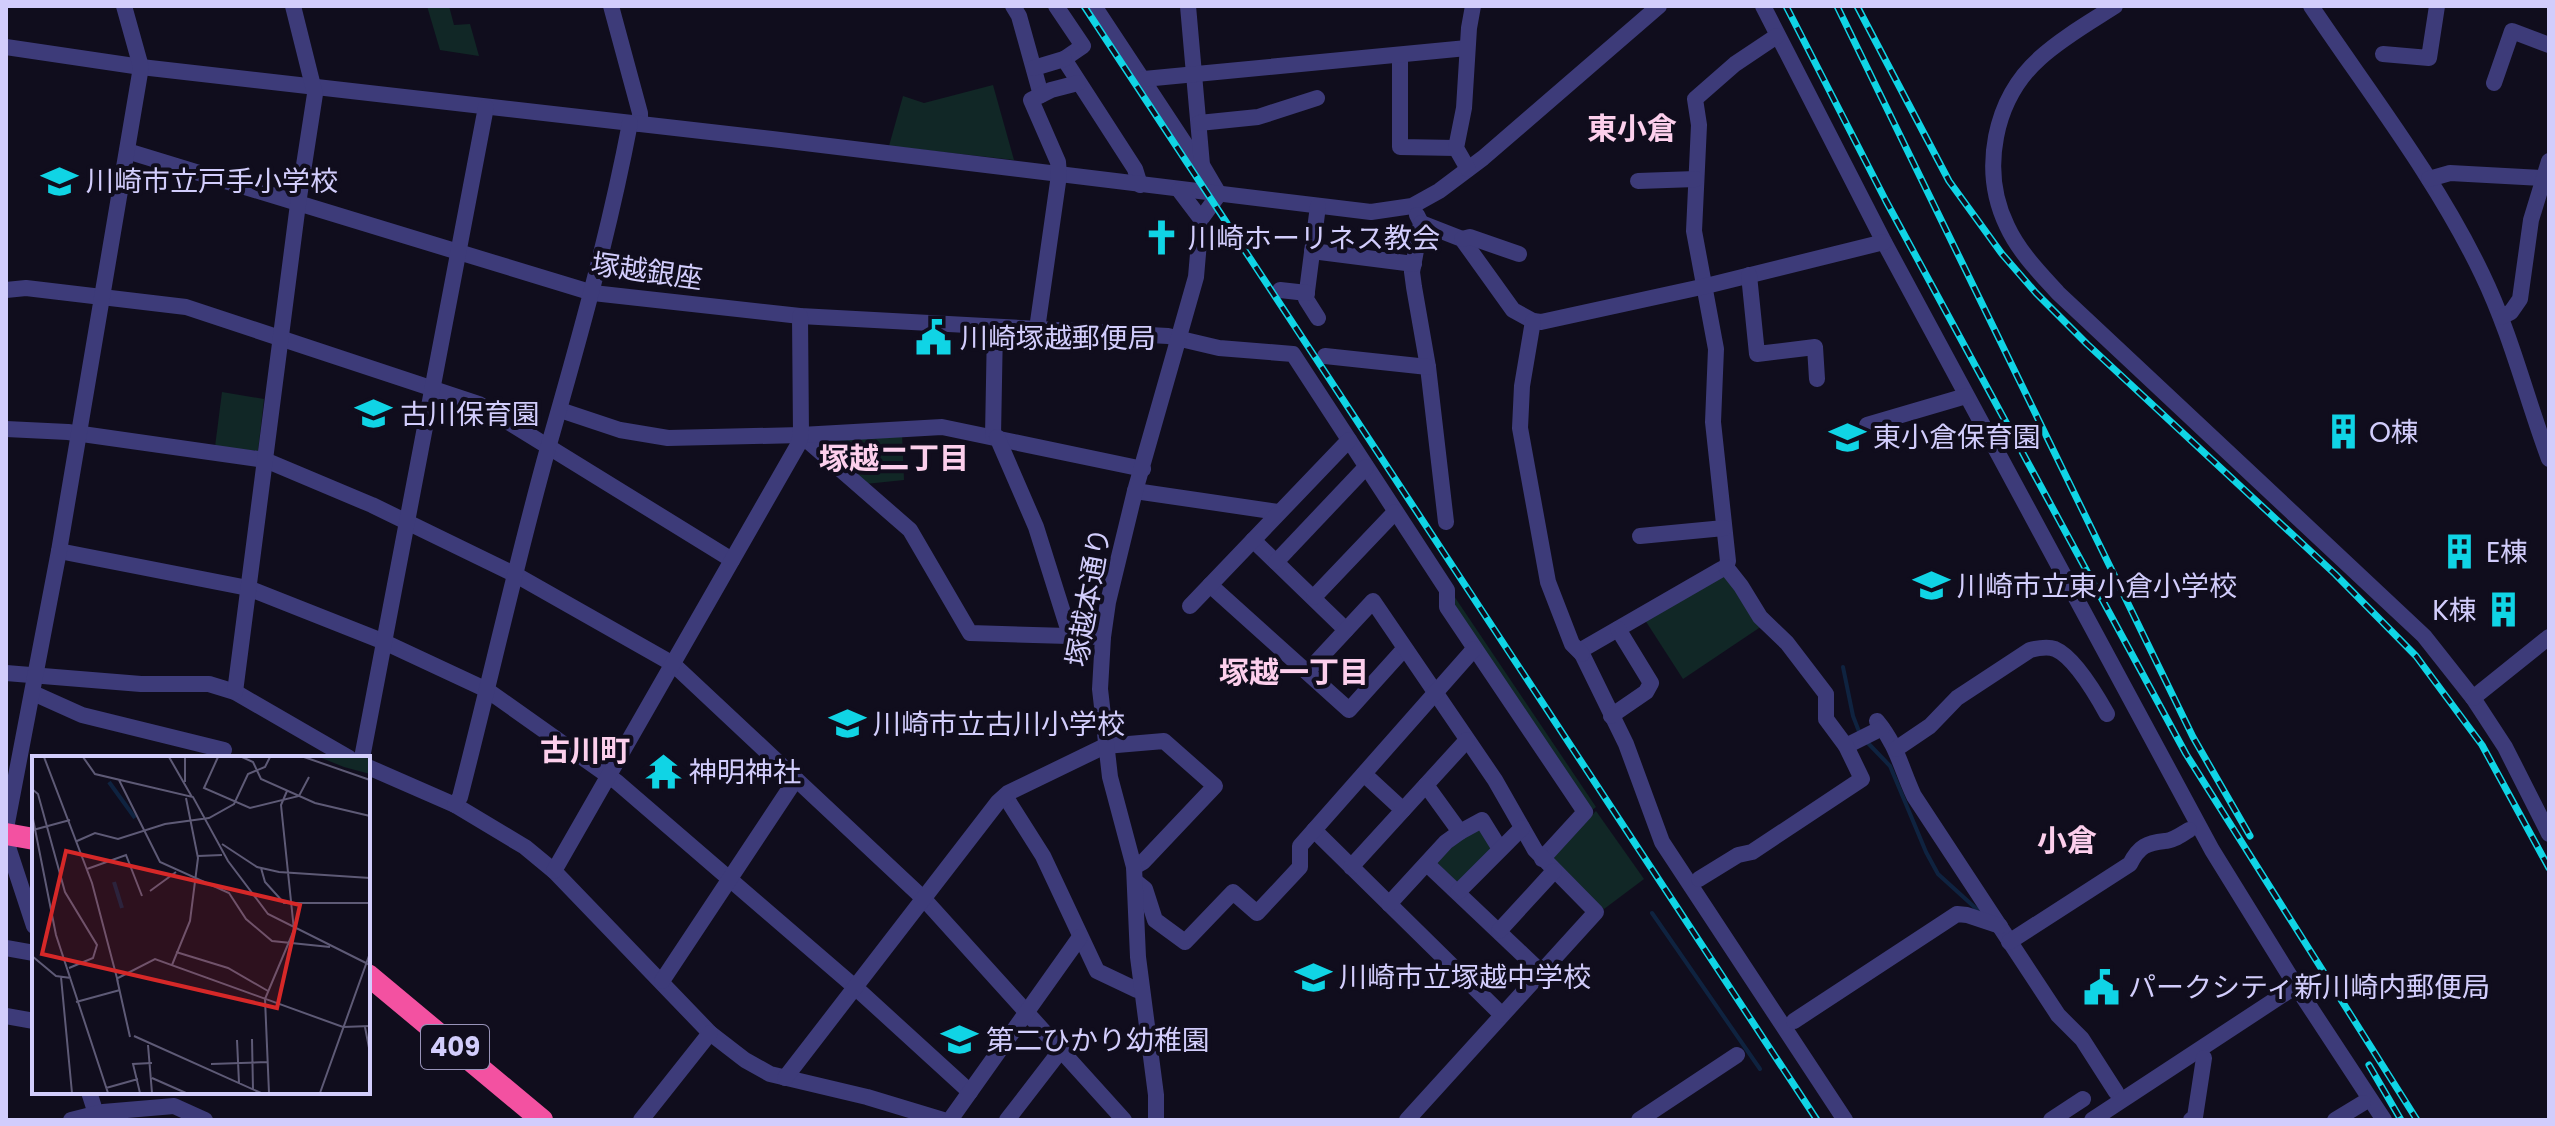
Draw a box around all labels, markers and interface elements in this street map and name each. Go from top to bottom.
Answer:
district label: 東小倉 [1587,107,1677,150]
school or university icon: 川崎市立戸手小学校 [41,162,79,200]
place label: 川崎市立戸手小学校 [86,162,338,201]
church icon: 川崎ホーリネス教会 [1143,219,1181,257]
place label: 川崎ホーリネス教会 [1188,219,1440,258]
street label: 塚越銀座 [589,244,705,299]
public building icon: 川崎塚越郵便局 [915,319,953,357]
place label: 川崎塚越郵便局 [960,319,1156,358]
school or university icon: 古川保育園 [355,395,393,433]
place label: 古川保育園 [400,395,540,434]
building icon: O棟 [2324,413,2362,451]
place label: O棟 [2369,413,2419,452]
school or university icon: 東小倉保育園 [1828,418,1866,456]
place label: 東小倉保育園 [1873,418,2041,457]
district label: 塚越二丁目 [819,437,969,480]
street label: 塚越本通り [1057,525,1120,669]
building icon: E棟 [2441,533,2479,571]
place label: E棟 [2486,533,2528,572]
school or university icon: 川崎市立東小倉小学校 [1912,567,1950,605]
place label: 川崎市立東小倉小学校 [1957,567,2237,606]
place label: K棟 [2432,591,2477,630]
building icon: K棟 [2484,591,2522,629]
district label: 塚越一丁目 [1219,651,1369,694]
school or university icon: 川崎市立古川小学校 [828,705,866,743]
place label: 川崎市立古川小学校 [873,705,1125,744]
district label: 古川町 [540,729,630,772]
temple icon: 神明神社 [644,753,682,791]
place label: 神明神社 [689,753,801,792]
inset map [32,756,370,1094]
district label: 小倉 [2037,819,2097,862]
school or university icon: 川崎市立塚越中学校 [1294,958,1332,996]
place label: 川崎市立塚越中学校 [1339,958,1591,997]
public building icon: パークシティ新川崎内郵便局 [2083,968,2121,1006]
place label: パークシティ新川崎内郵便局 [2128,968,2490,1007]
school or university icon: 第二ひかり幼稚園 [941,1021,979,1059]
place label: 第二ひかり幼稚園 [986,1021,1210,1060]
road number: 409 [421,1025,489,1069]

